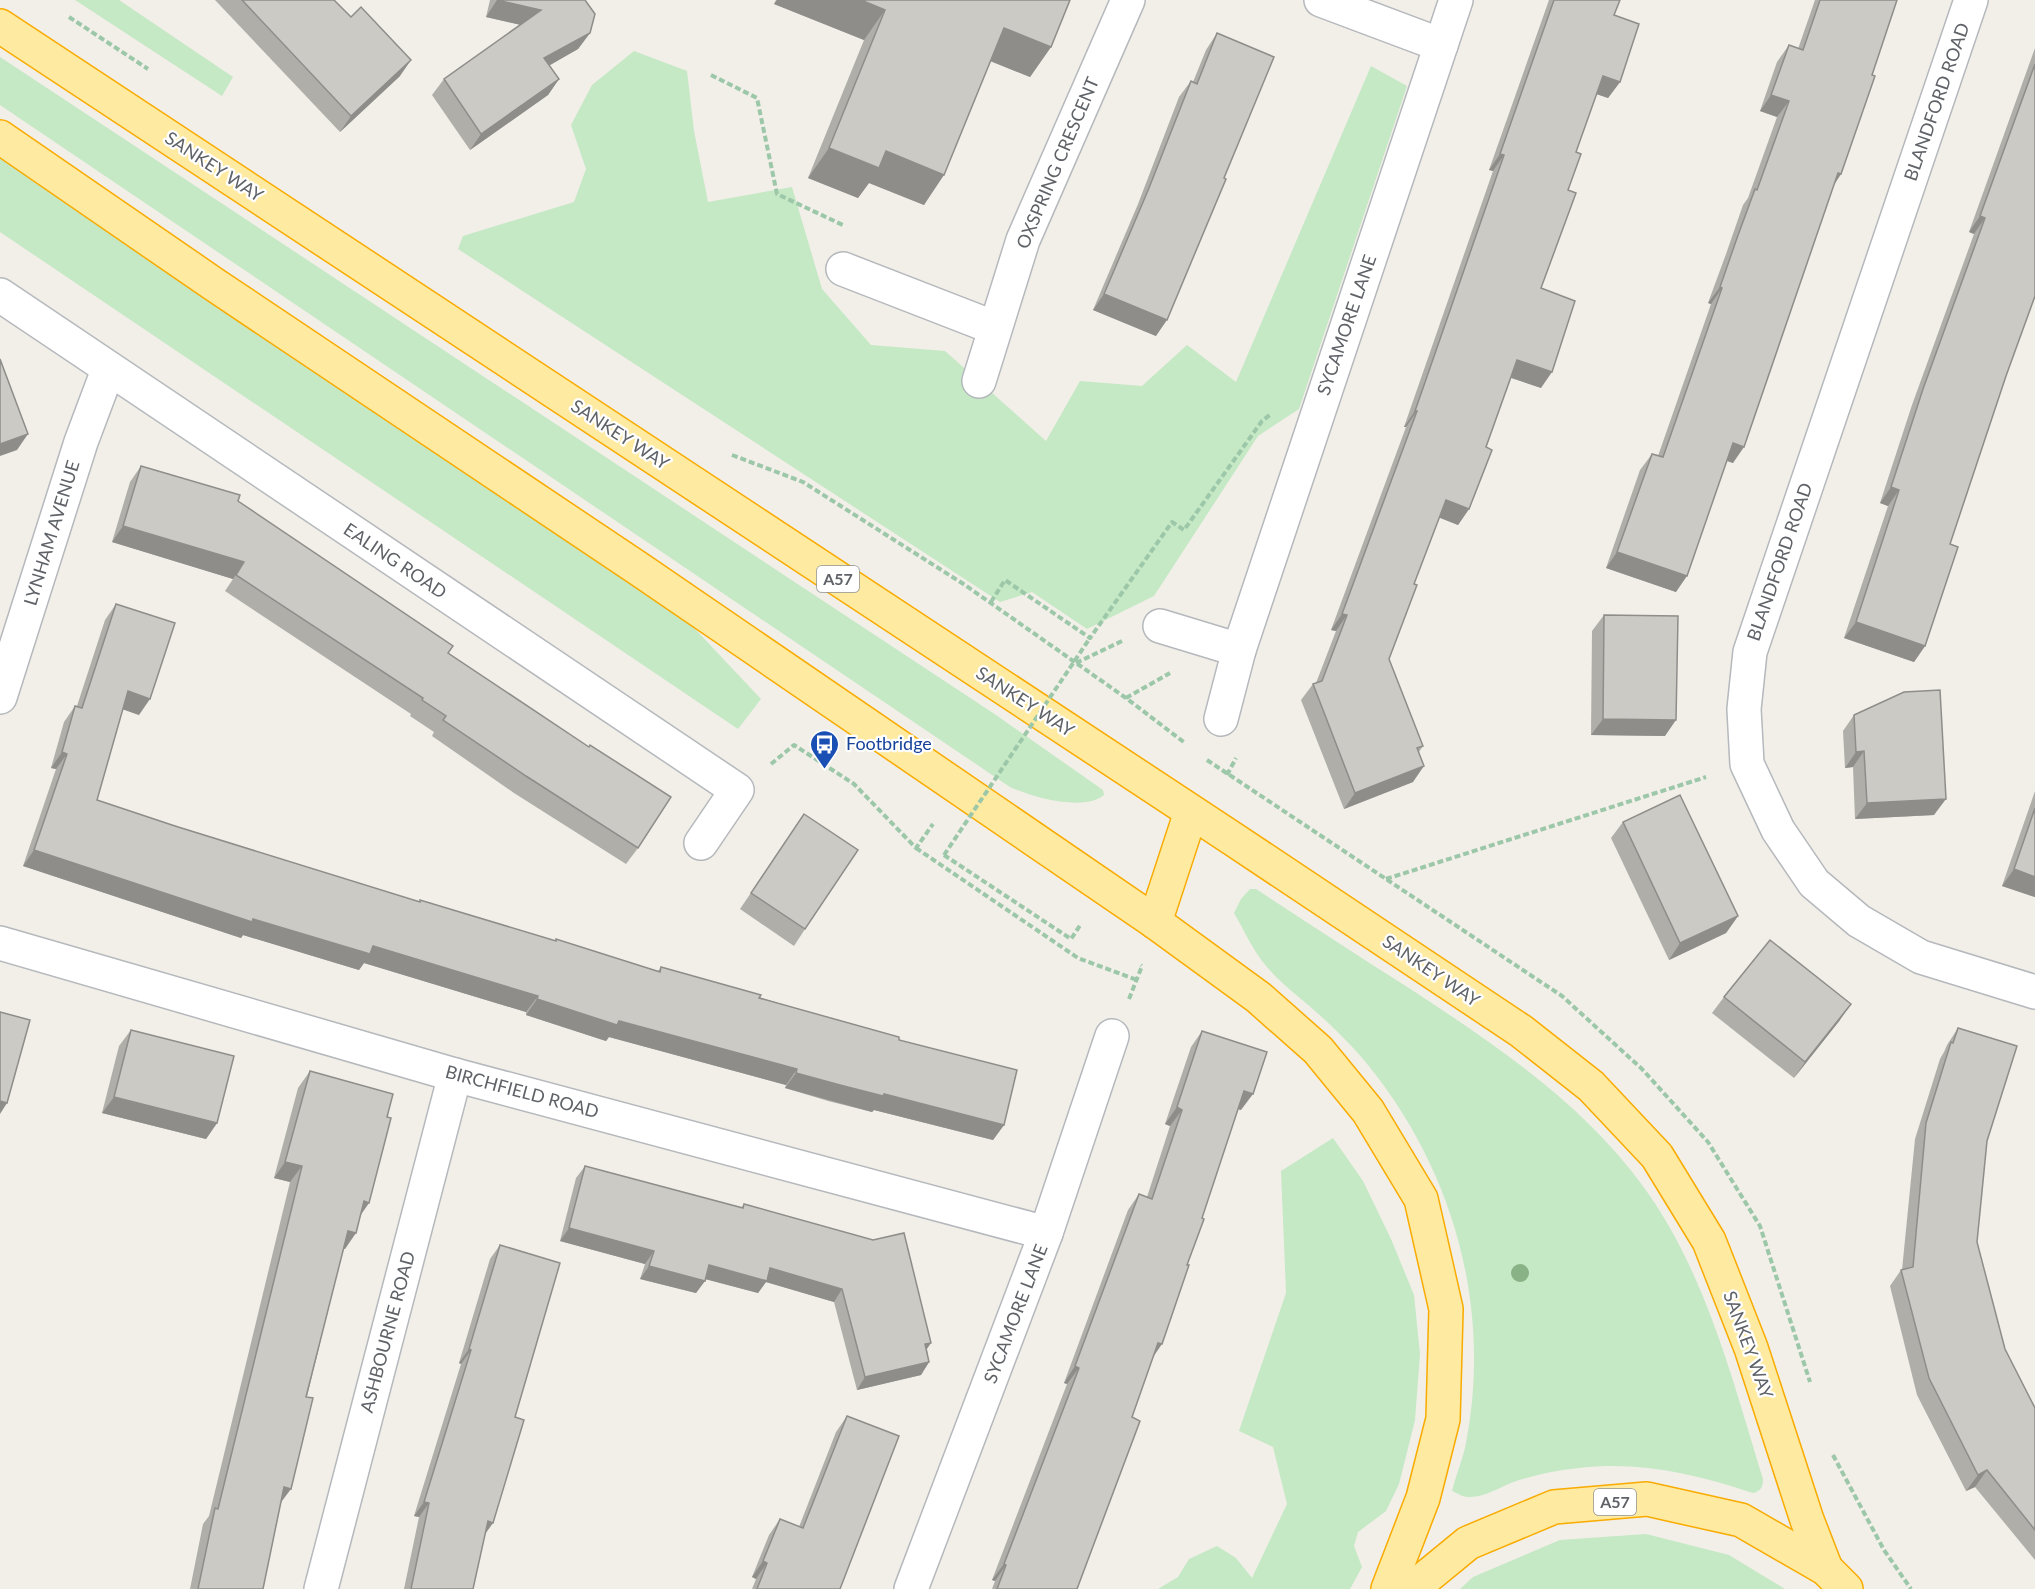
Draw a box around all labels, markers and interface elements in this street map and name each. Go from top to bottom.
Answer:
street label: BLANDFORD ROAD [1899,20,1973,184]
street label: OXSPRING CRESCENT [1011,73,1103,252]
street label: SANKEY WAY [161,126,268,206]
street label: SYCAMORE LANE [1312,251,1380,398]
street label: SANKEY WAY [567,394,674,474]
street label: LYNHAM AVENUE [19,458,84,608]
street label: BLANDFORD ROAD [1742,480,1816,644]
street label: EALING ROAD [340,518,451,603]
road number: A57 [817,566,859,592]
street label: SANKEY WAY [972,661,1079,741]
bus stop icon: Footbridge [809,728,841,770]
place label: Footbridge [846,732,932,754]
street label: SANKEY WAY [1379,930,1485,1011]
street label: BIRCHFIELD ROAD [443,1060,601,1122]
street label: SYCAMORE LANE [978,1241,1052,1386]
street label: ASHBOURNE ROAD [355,1249,419,1415]
street label: SANKEY WAY [1719,1288,1779,1402]
road number: A57 [1594,1489,1636,1515]

